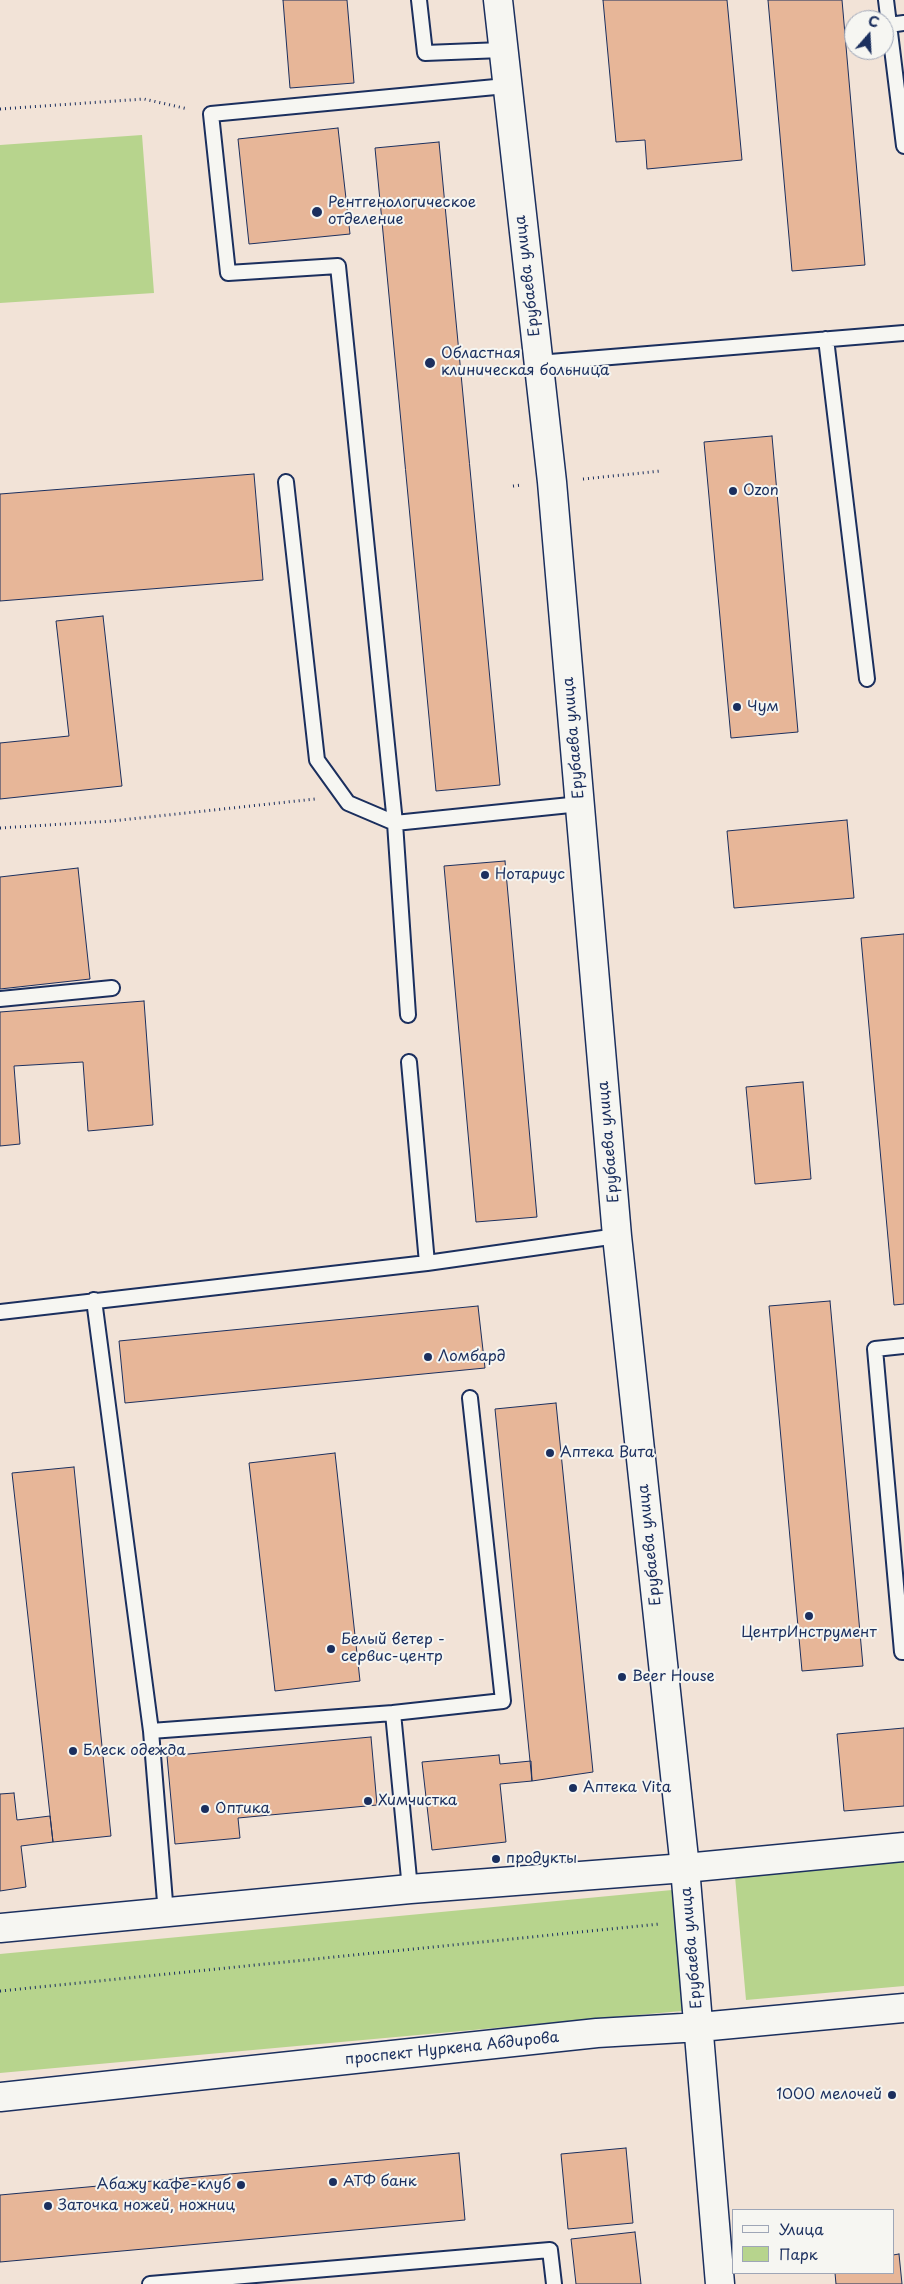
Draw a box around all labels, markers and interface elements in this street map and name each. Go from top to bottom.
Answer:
north arrow [844,10,894,60]
text: С [865,10,882,33]
place label: Рентгенологическое отделение [328,194,476,229]
marker: Рентгенологическое отделение [310,205,324,219]
street label: Ерубаева улица [512,214,544,338]
place label: Областная клиническая больница [441,345,610,380]
marker: Областная клиническая больница [423,356,437,370]
place label: Ozon [743,482,779,500]
marker: Ozon [727,485,739,497]
street label: Ерубаева улица [560,676,588,800]
place label: Чум [747,698,779,716]
marker: Чум [731,701,743,713]
place label: Нотариус [495,866,565,884]
marker: Нотариус [479,869,491,881]
street label: Ерубаева улица [595,1080,623,1204]
place label: Ломбард [438,1348,506,1366]
marker: Ломбард [422,1351,434,1363]
place label: Аптека Вита [560,1444,654,1462]
marker: Аптека Вита [544,1447,556,1459]
street label: Ерубаева улица [635,1483,665,1607]
marker: ЦентрИнструмент [803,1610,815,1622]
place label: ЦентрИнструмент [741,1624,877,1642]
place label: Белый ветер - сервис-центр [341,1631,445,1666]
marker: Белый ветер - сервис-центр [325,1643,337,1655]
place label: Beer House [632,1668,715,1686]
marker: Beer House [616,1671,628,1683]
place label: Блеск одежда [83,1742,186,1760]
marker: Блеск одежда [67,1745,79,1757]
place label: Аптека Vita [583,1779,671,1797]
marker: Аптека Vita [567,1782,579,1794]
place label: Химчистка [378,1792,457,1810]
marker: Химчистка [362,1795,374,1807]
place label: Оптика [215,1800,270,1818]
marker: Оптика [199,1803,211,1815]
place label: продукты [506,1850,577,1868]
marker: продукты [490,1853,502,1865]
street label: Ерубаева улица [678,1886,706,2010]
street label: проспект Нуркена Абдирова [344,2029,560,2069]
place label: 1000 мелочей [776,2086,882,2104]
marker: 1000 мелочей [886,2089,898,2101]
place label: АТФ банк [343,2173,417,2191]
place label: Абажу кафе-клуб [97,2176,231,2194]
marker: АТФ банк [327,2176,339,2188]
marker: Абажу кафе-клуб [235,2179,247,2191]
place label: Заточка ножей, ножниц [58,2197,235,2215]
marker: Заточка ножей, ножниц [42,2200,54,2212]
legend [732,2209,894,2274]
text: Улица [779,2217,824,2240]
text: Парк [779,2242,818,2265]

